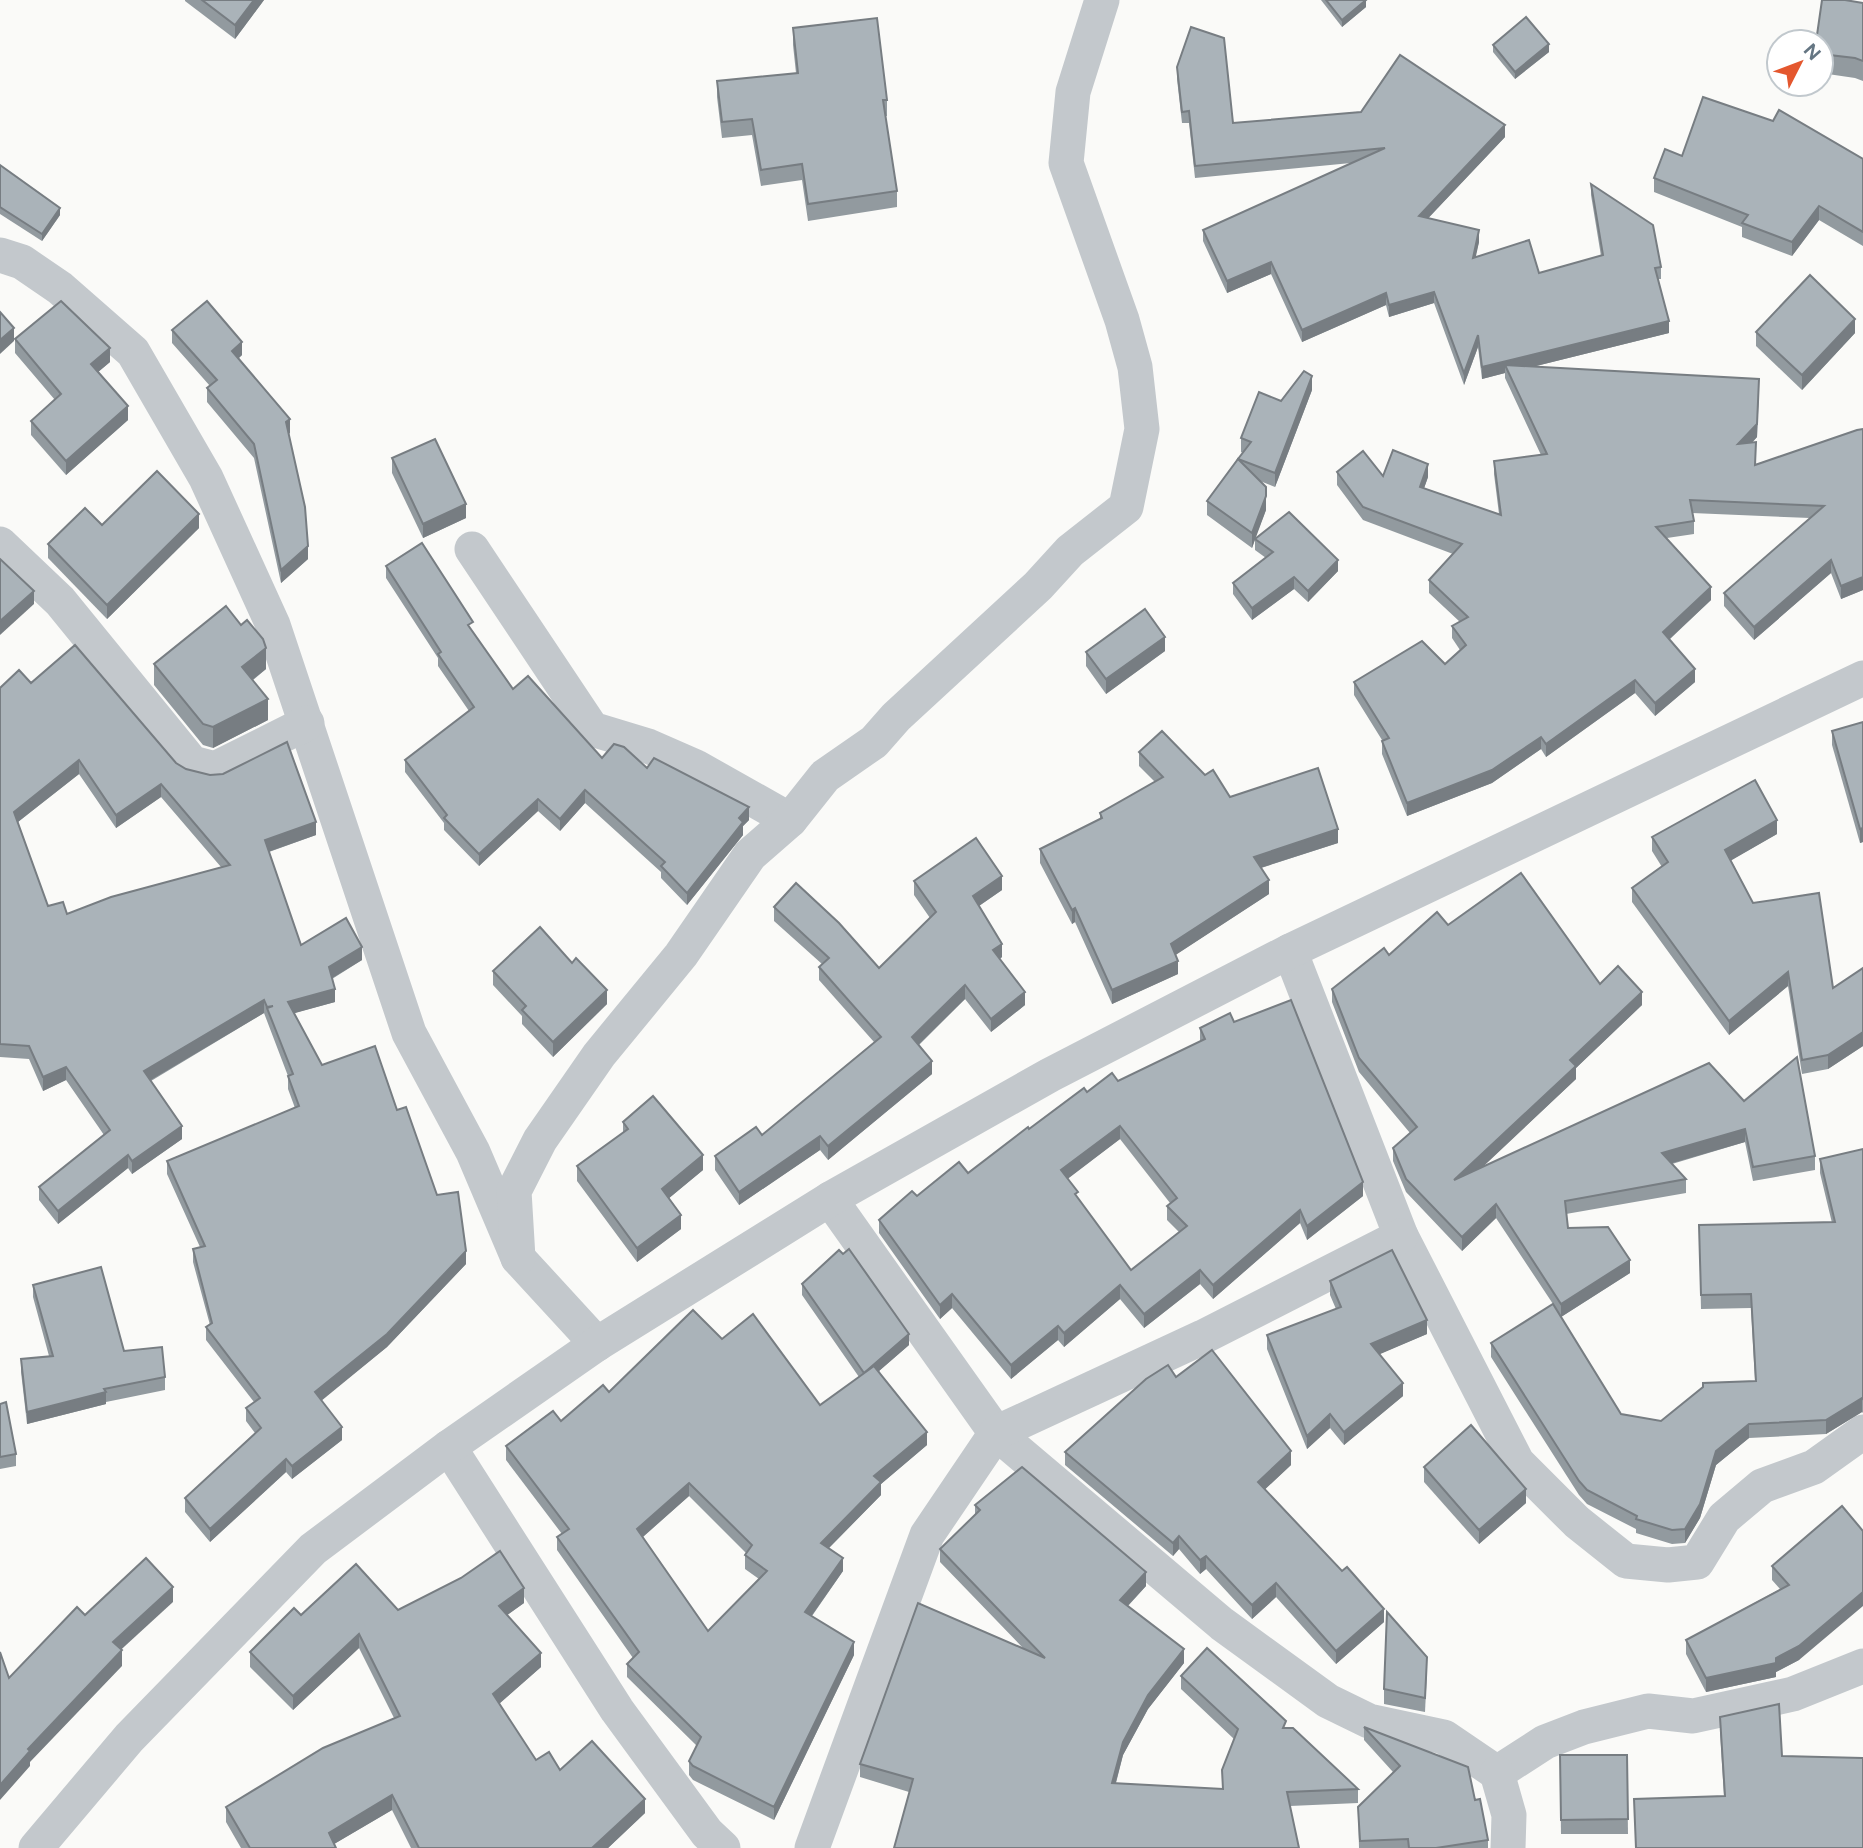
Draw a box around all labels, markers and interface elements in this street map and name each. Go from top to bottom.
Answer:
north arrow [1765,28,1835,98]
text: N [1799,39,1826,65]

